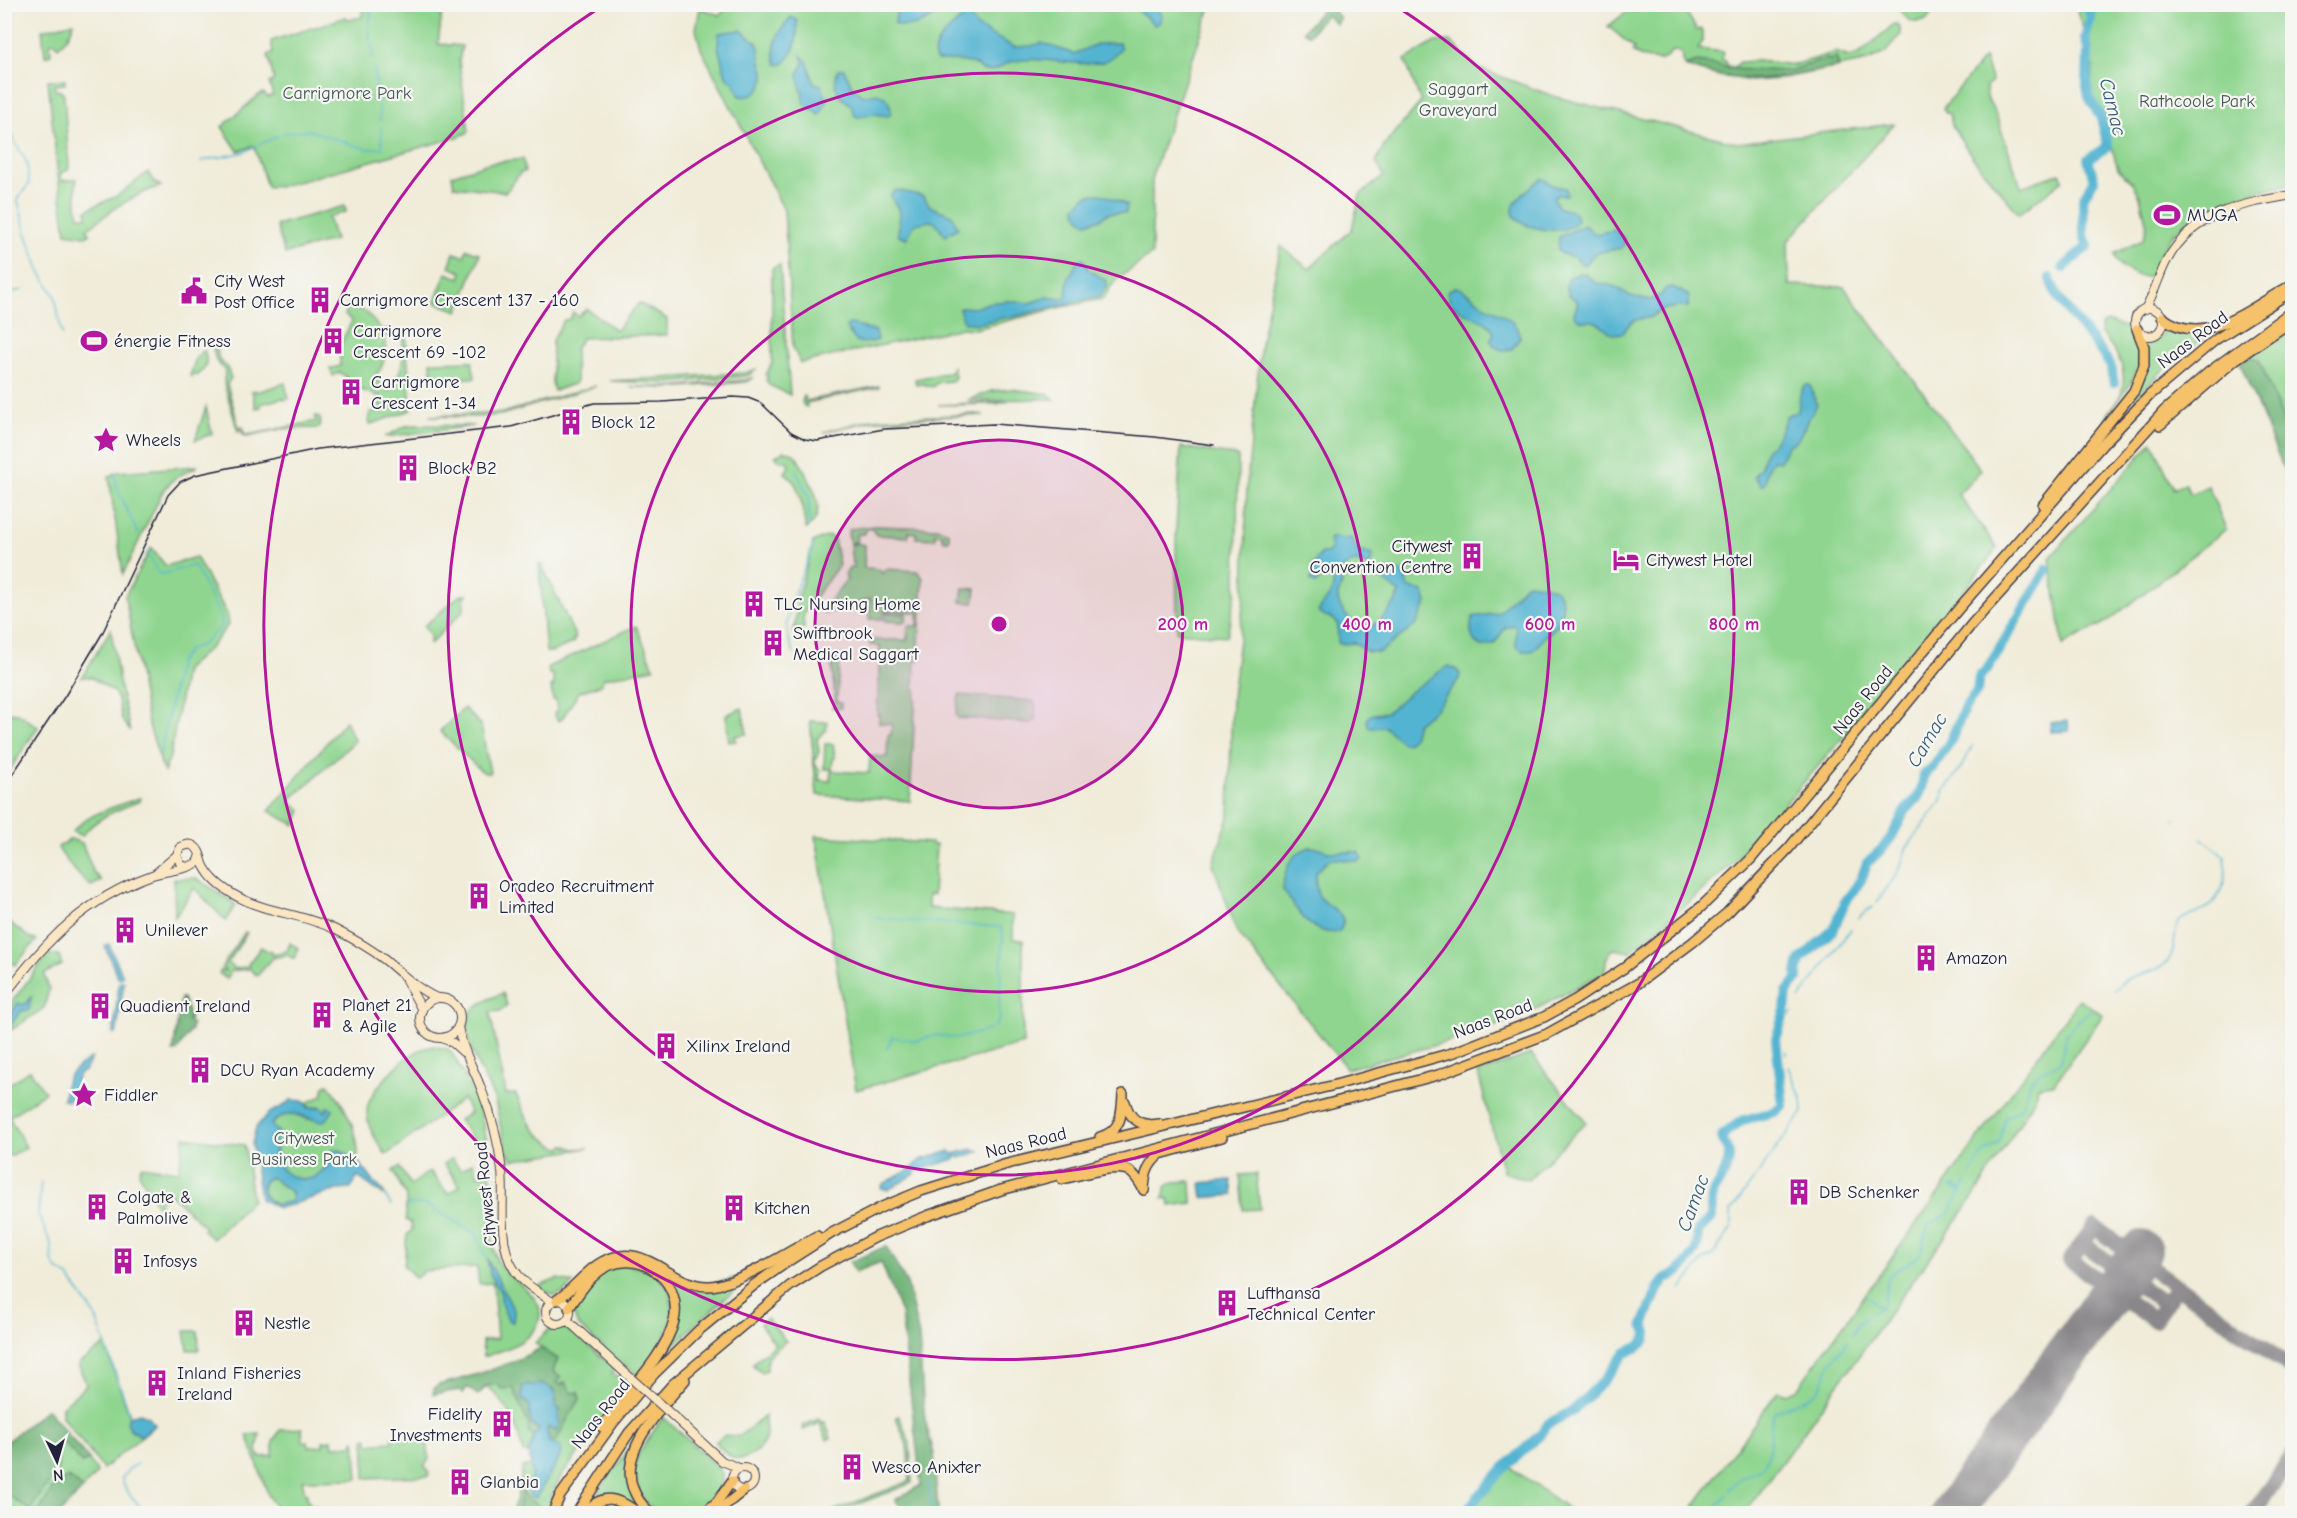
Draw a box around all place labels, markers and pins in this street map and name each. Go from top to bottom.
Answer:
sports icon: MUGA [2152,200,2182,230]
place label: MUGA [2187,205,2238,226]
place label: City West Post Office [214,271,295,313]
public building icon: City West Post Office [179,276,209,306]
building icon: Carrigmore Crescent 137 - 160 [305,285,335,315]
place label: Carrigmore Crescent 137 - 160 [340,290,579,311]
place label: Carrigmore Crescent 69 -102 [353,321,486,363]
sports icon: énergie Fitness [79,326,109,356]
building icon: Carrigmore Crescent 69 -102 [318,326,348,356]
place label: énergie Fitness [114,331,231,352]
place label: Carrigmore Crescent 1-34 [371,372,476,414]
building icon: Carrigmore Crescent 1-34 [336,377,366,407]
building icon: Block 12 [556,407,586,437]
place label: Block 12 [591,412,656,433]
place icon: Wheels [91,425,121,455]
place label: Wheels [126,430,181,451]
building icon: Block B2 [393,453,423,483]
place label: Block B2 [428,458,497,479]
place label: Citywest Convention Centre [1310,536,1453,578]
building icon: Citywest Convention Centre [1457,541,1487,571]
hotel icon: Citywest Hotel [1611,545,1641,575]
place label: Citywest Hotel [1646,550,1752,571]
building icon: TLC Nursing Home [739,589,769,619]
place label: TLC Nursing Home [774,594,921,615]
centre of rings [989,614,1009,634]
place label: Swiftbrook Medical Saggart [793,623,919,665]
building icon: Swiftbrook Medical Saggart [758,628,788,658]
place label: Oradeo Recruitment Limited [499,876,654,918]
building icon: Oradeo Recruitment Limited [464,881,494,911]
building icon: Unilever [110,915,140,945]
place label: Unilever [145,920,209,941]
building icon: Amazon [1911,943,1941,973]
place label: Amazon [1946,948,2008,969]
building icon: Quadient Ireland [85,991,115,1021]
place label: Planet 21 & Agile [342,995,412,1037]
place label: Quadient Ireland [120,996,251,1017]
building icon: Planet 21 & Agile [307,1000,337,1030]
building icon: Xilinx Ireland [651,1031,681,1061]
place label: Xilinx Ireland [686,1036,791,1057]
building icon: DCU Ryan Academy [185,1055,215,1085]
place label: DCU Ryan Academy [220,1060,375,1081]
place icon: Fiddler [69,1080,99,1110]
place label: Fiddler [104,1085,159,1106]
building icon: DB Schenker [1784,1177,1814,1207]
place label: DB Schenker [1819,1182,1920,1203]
place label: Colgate & Palmolive [117,1187,192,1229]
building icon: Colgate & Palmolive [82,1192,112,1222]
building icon: Kitchen [719,1193,749,1223]
place label: Kitchen [754,1198,810,1219]
building icon: Infosys [108,1246,138,1276]
place label: Infosys [143,1251,197,1272]
place label: Lufthansa Technical Center [1247,1283,1376,1325]
building icon: Lufthansa Technical Center [1212,1288,1242,1318]
building icon: Nestle [229,1308,259,1338]
place label: Nestle [264,1313,310,1334]
place label: Inland Fisheries Ireland [177,1363,301,1405]
building icon: Inland Fisheries Ireland [142,1368,172,1398]
place label: Fidelity Investments [390,1404,483,1446]
building icon: Fidelity Investments [487,1409,517,1439]
building icon: Wesco Anixter [837,1452,867,1482]
place label: Wesco Anixter [872,1457,982,1478]
building icon: Glanbia [445,1467,475,1497]
place label: Glanbia [480,1472,539,1493]

